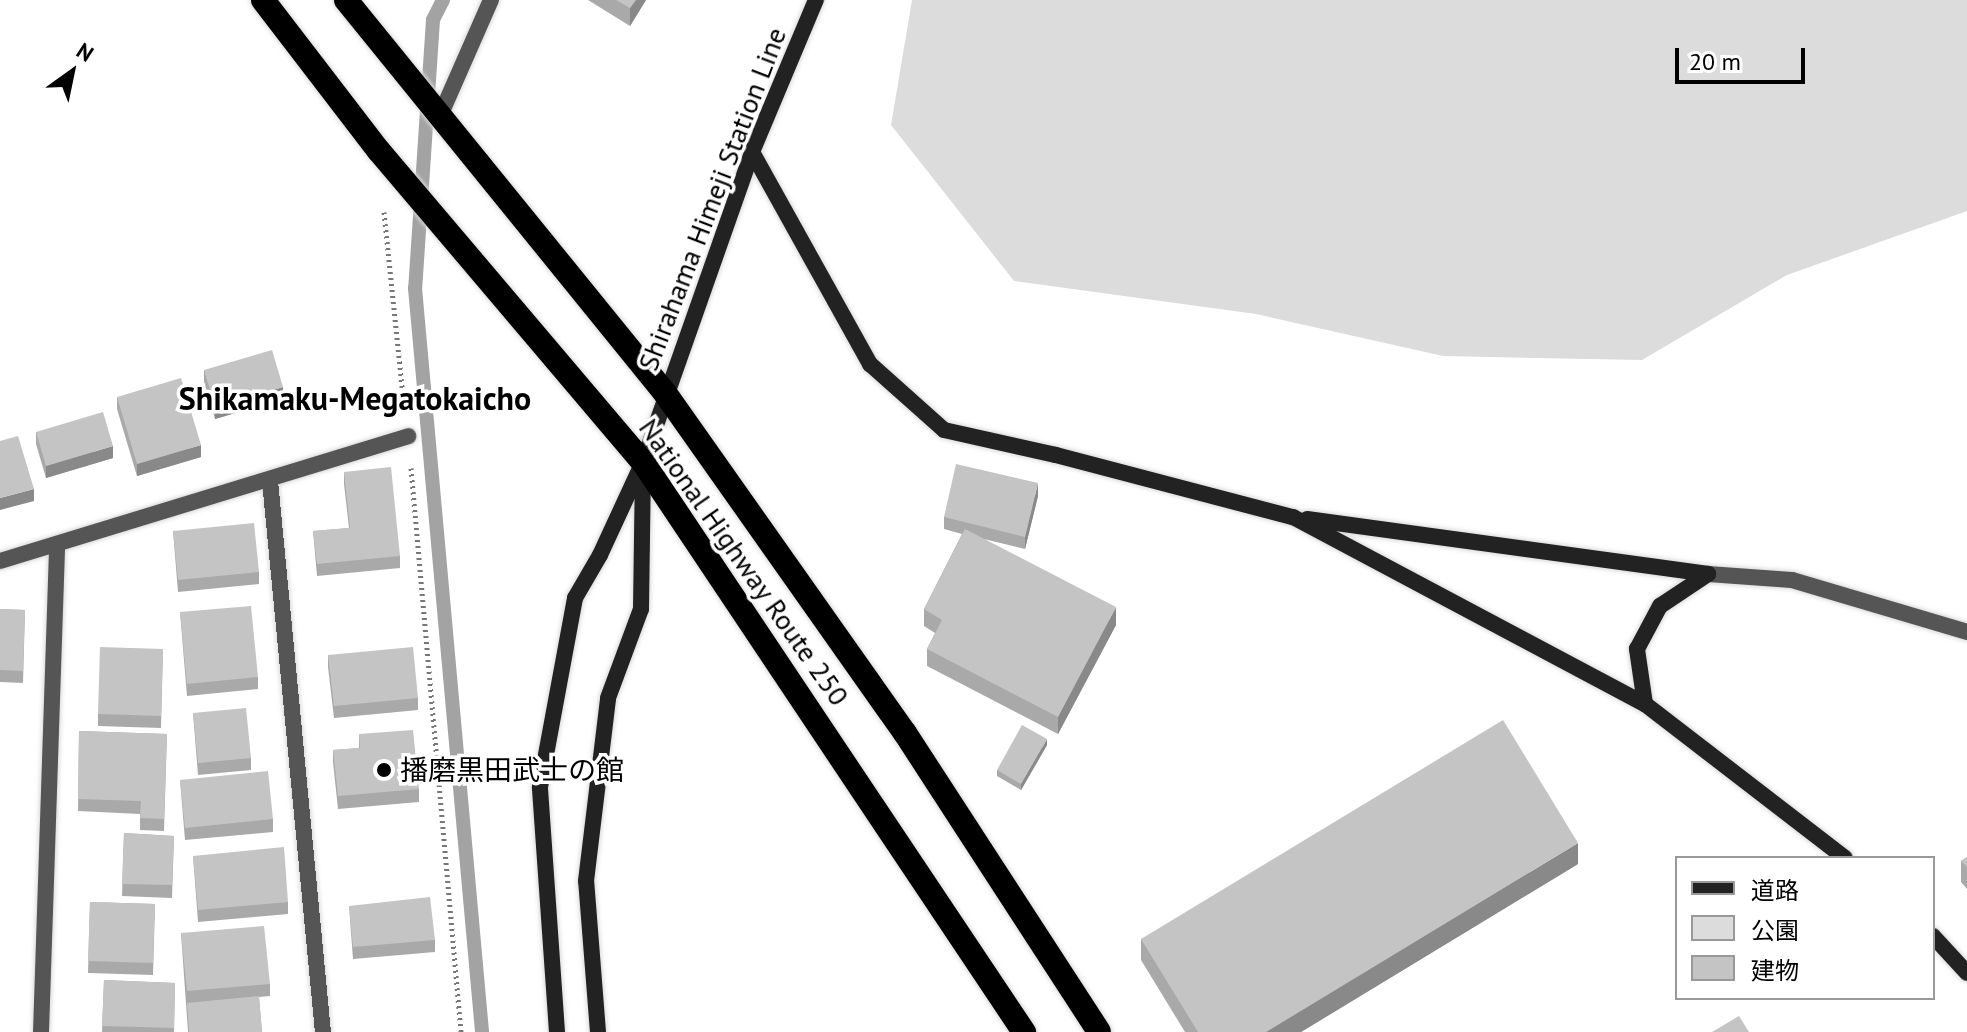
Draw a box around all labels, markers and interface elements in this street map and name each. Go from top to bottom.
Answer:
street label: Shirahama Himeji Station Line [631,23,793,375]
north arrow [32,32,112,112]
scale bar [1679,32,1809,82]
text: N [71,36,99,68]
text: 20 m [1689,46,1741,77]
district label: Shikamaku-Megatokaicho [179,379,531,417]
street label: National Highway Route 250 [632,412,856,712]
place label: 播磨黒田武士の館 [400,753,624,787]
marker: 播磨黒田武士の館 [375,761,393,779]
legend [1675,856,1935,1000]
text: 道路 [1751,875,1799,906]
text: 公園 [1751,915,1799,946]
text: 建物 [1751,955,1799,986]

